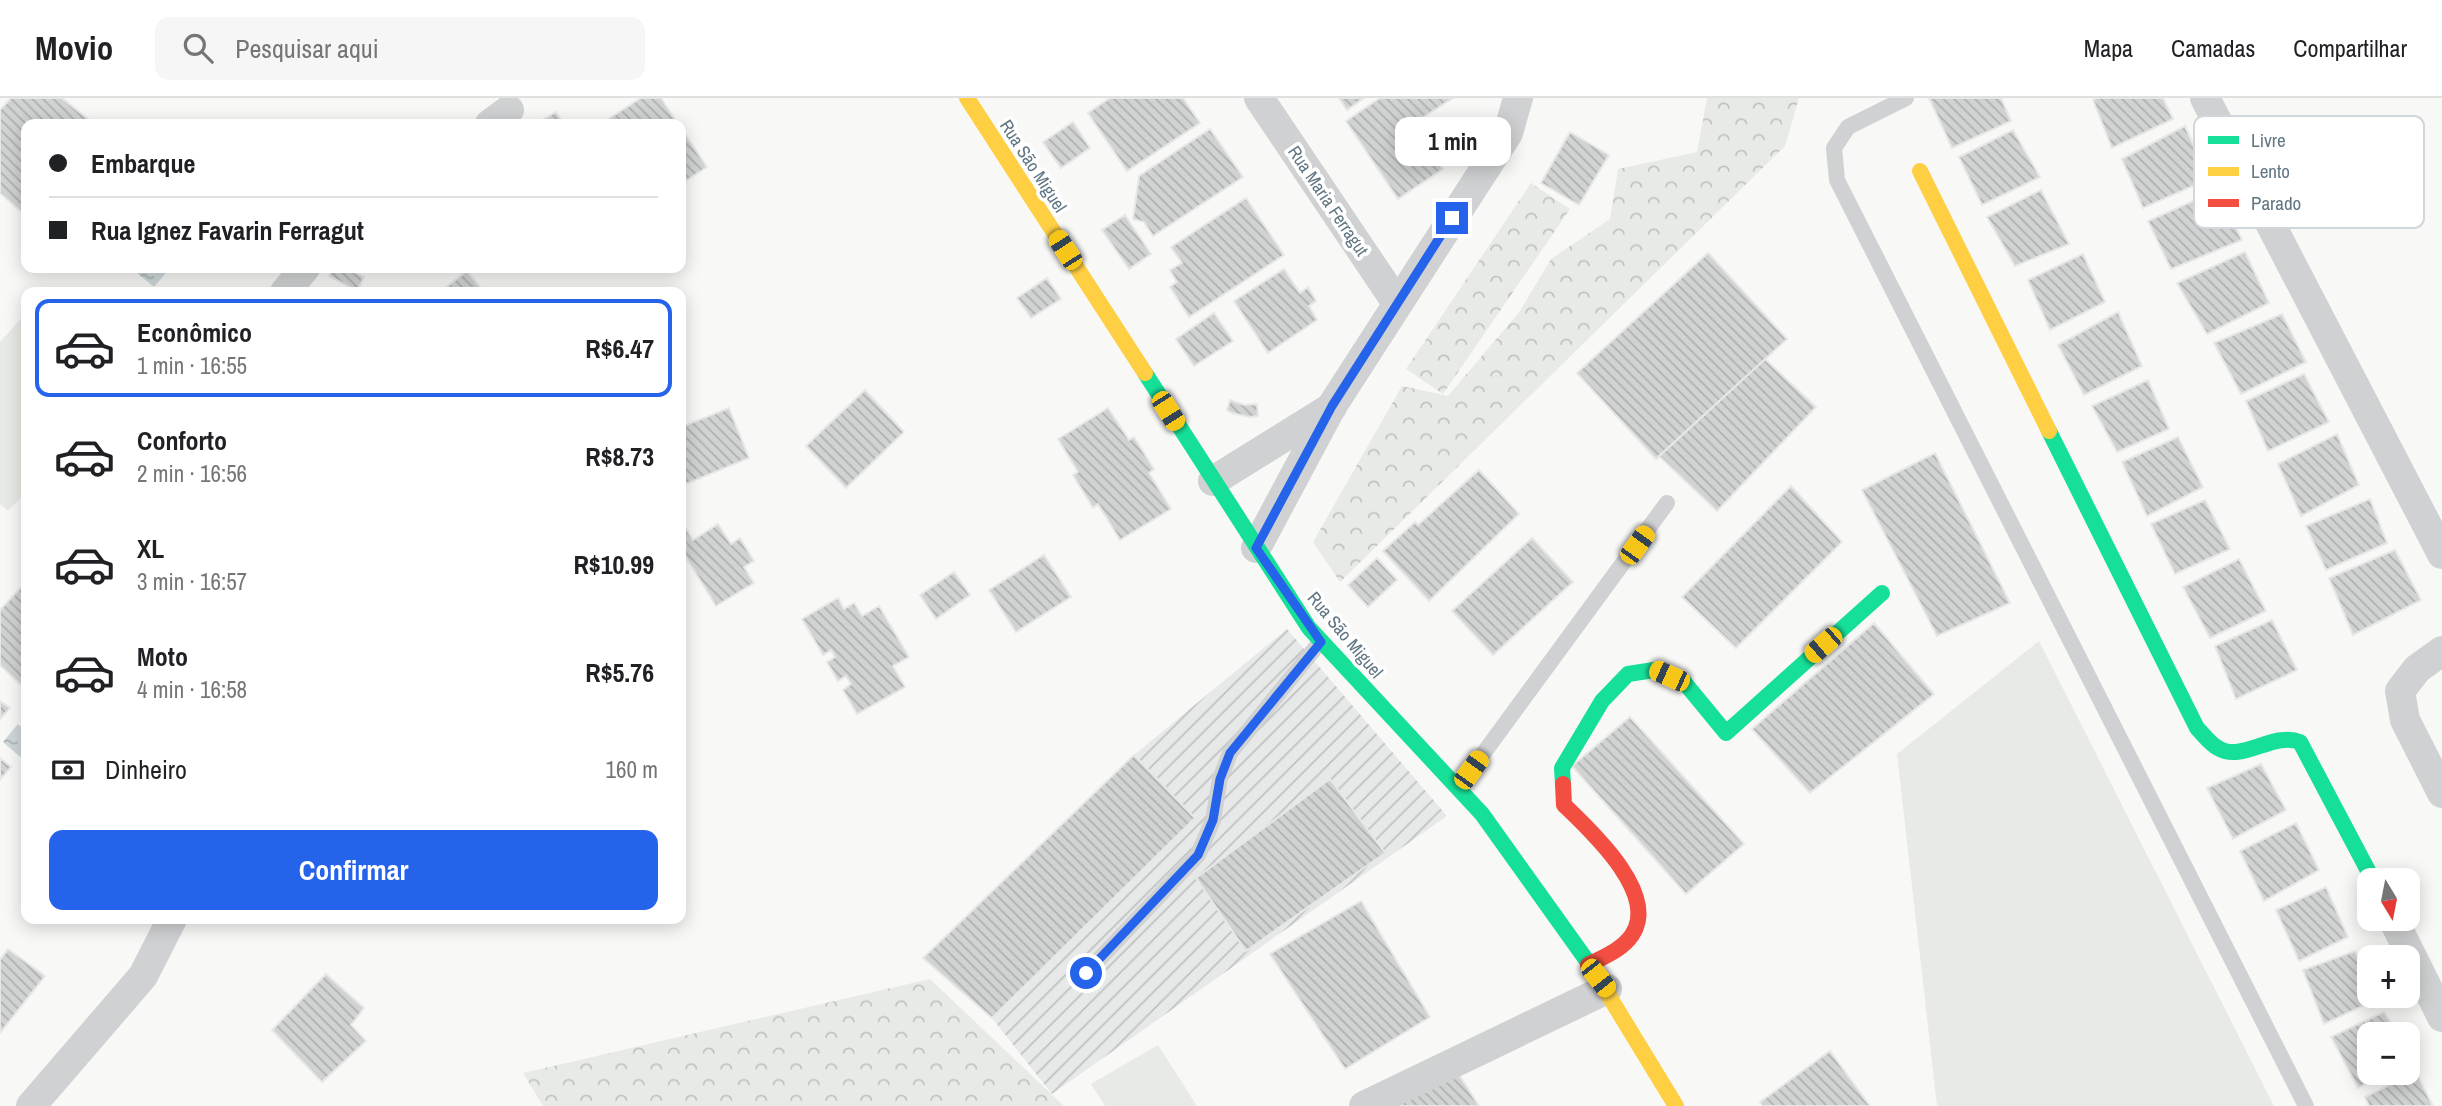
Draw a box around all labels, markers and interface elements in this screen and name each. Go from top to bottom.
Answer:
search box [155,17,645,80]
text: Movio [35,26,113,70]
icon: search [179,29,217,67]
text: Pesquisar aqui [235,31,379,66]
text: Mapa [2084,32,2133,64]
text: Camadas [2171,32,2255,64]
text: Compartilhar [2293,32,2407,64]
street label: Rua São Miguel [994,115,1073,217]
callout: 1 min [1394,116,1510,166]
legend [2194,116,2424,228]
text: 1 min [1428,126,1478,157]
text: Livre [2251,127,2286,153]
street label: Rua Maria Ferragut [1282,141,1375,261]
text: Embarque [91,146,195,181]
text: Lento [2251,158,2290,184]
text: Parado [2251,190,2301,216]
route end [1436,202,1468,234]
text: Rua Ignez Favarin Ferragut [91,213,364,248]
car [1045,227,1086,273]
text: Econômico [137,315,252,350]
icon: car [53,317,116,380]
text: R$6.47 [585,331,654,366]
text: 1 min · 16:55 [137,350,247,381]
car [1148,388,1189,434]
text: Conforto [137,423,227,458]
icon: car [53,425,116,488]
text: R$8.73 [585,439,654,474]
text: 2 min · 16:56 [137,458,247,489]
car [1617,522,1658,568]
text: XL [137,531,164,566]
icon: car [53,533,116,596]
text: R$10.99 [573,547,654,582]
text: 3 min · 16:57 [137,566,247,597]
street label: Rua São Miguel [1302,586,1389,683]
car [1801,623,1846,667]
text: Moto [137,639,188,674]
icon: car [53,641,116,704]
text: R$5.76 [585,655,654,690]
car [1646,658,1693,694]
text: 4 min · 16:58 [137,674,247,705]
car [1451,747,1492,793]
icon: cash [49,751,87,789]
text: Dinheiro [105,752,187,787]
text: 160 m [606,754,658,785]
button: Confirmar [49,830,658,910]
north arrow [2357,868,2420,931]
map controls [2357,868,2420,1085]
button: + [2357,945,2420,1008]
car [1577,955,1620,1001]
route start [1070,957,1102,989]
button: − [2357,1022,2420,1085]

